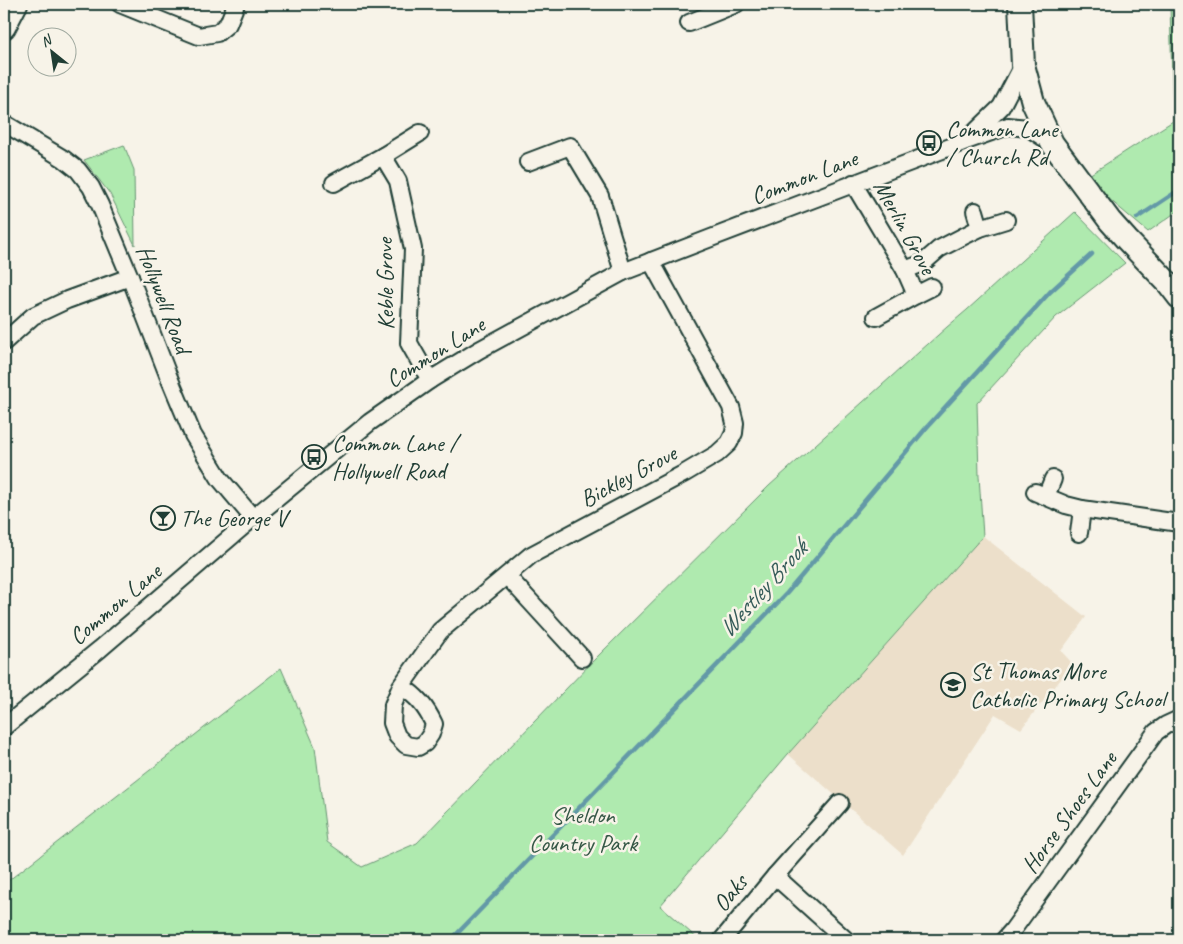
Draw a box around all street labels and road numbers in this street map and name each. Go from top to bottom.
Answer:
street label: Common Lane [746,142,864,211]
street label: Merlin Grove [867,175,944,281]
street label: Keble Grove [369,236,401,330]
street label: Hollywell Road [130,241,200,361]
street label: Common Lane [380,309,492,394]
street label: Bickley Grove [575,437,683,514]
street label: Common Lane [63,555,169,651]
street label: Horse Shoes Lane [1015,743,1125,879]
street label: Oaks [706,867,755,918]

